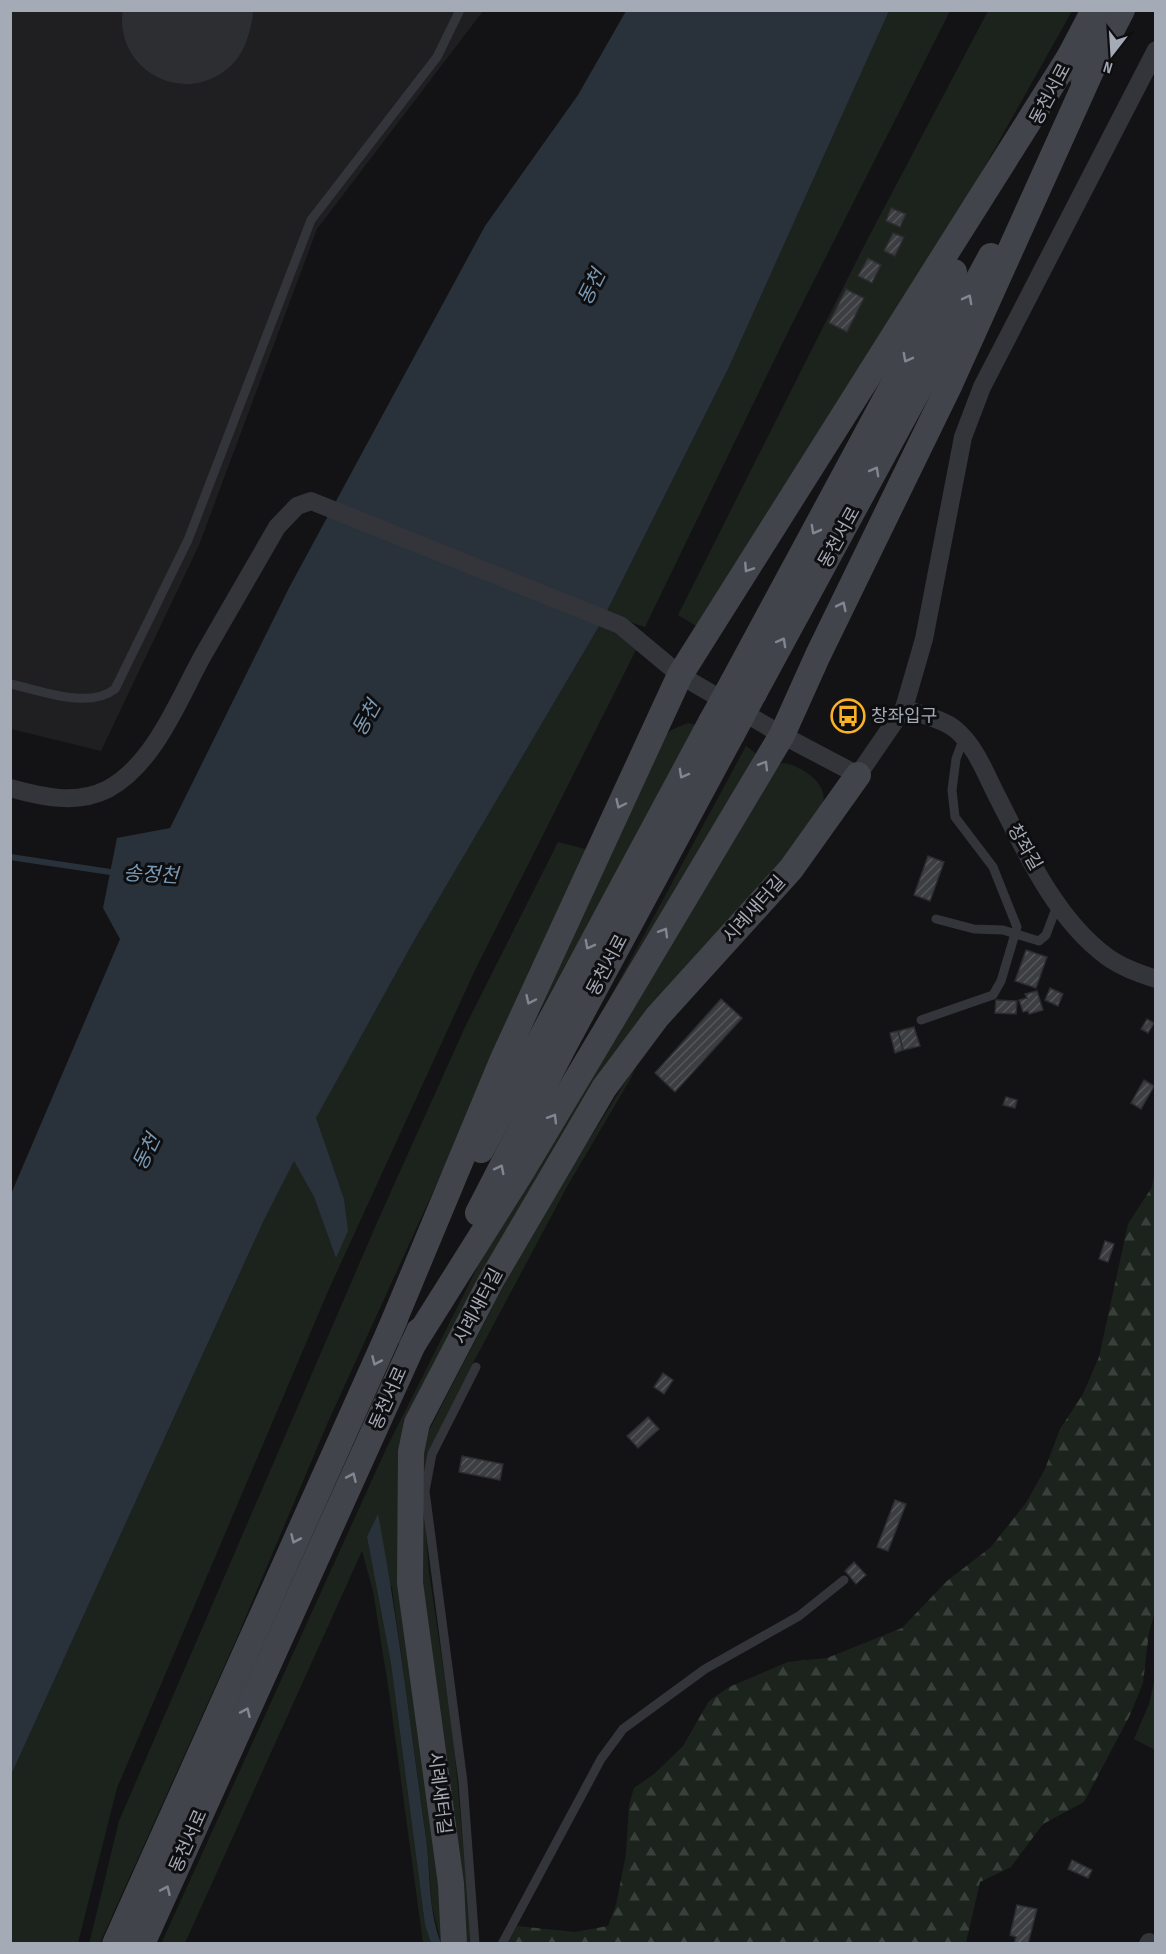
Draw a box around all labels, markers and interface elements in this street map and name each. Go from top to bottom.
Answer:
north arrow [1082,24,1142,84]
text: N [1101,57,1115,77]
street label: 동천서로 [1026,60,1075,128]
water label: 동천 [573,263,612,309]
one-way arrow [961,295,972,305]
one-way arrow [903,352,914,362]
one-way arrow [868,466,879,477]
street label: 동천서로 [814,503,865,571]
one-way arrow [811,523,822,534]
one-way arrow [744,562,756,572]
one-way arrow [834,602,846,613]
one-way arrow [775,638,786,648]
water label: 동천 [347,694,388,740]
bus stop icon: 창좌입구 [830,698,866,734]
place label: 창좌입구 [871,706,937,727]
one-way arrow [757,761,769,771]
one-way arrow [679,767,690,778]
one-way arrow [615,798,627,809]
street label: 창좌길 [1003,820,1046,874]
water label: 송정천 [123,862,182,889]
street label: 시례새터길 [719,872,790,947]
one-way arrow [657,928,669,938]
street label: 동천서로 [583,931,632,999]
one-way arrow [585,939,597,950]
one-way arrow [525,994,537,1005]
one-way arrow [546,1114,558,1124]
water label: 동천 [128,1128,167,1174]
one-way arrow [493,1165,504,1175]
street label: 시례새터길 [450,1265,507,1348]
one-way arrow [371,1355,383,1366]
street label: 동천서로 [365,1364,412,1433]
one-way arrow [345,1473,357,1484]
one-way arrow [291,1532,303,1543]
one-way arrow [239,1708,251,1719]
street label: 시례새터길 [424,1751,455,1835]
street label: 동천서로 [165,1807,212,1876]
one-way arrow [159,1886,171,1897]

